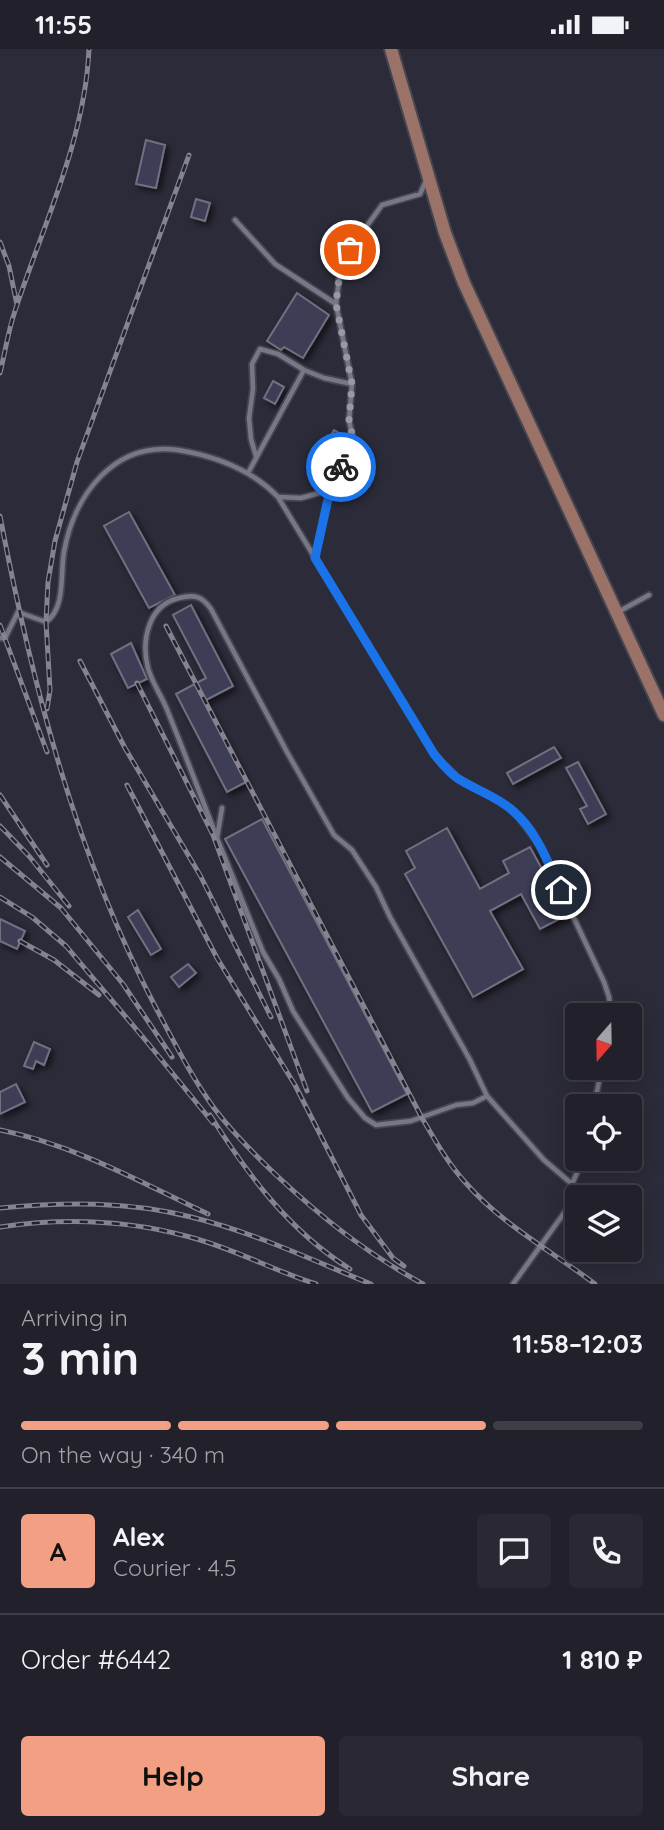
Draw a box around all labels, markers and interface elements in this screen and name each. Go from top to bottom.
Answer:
text: 11:55 [35,8,92,41]
pin [320,220,380,280]
icon: bag [331,231,369,269]
courier [306,432,376,502]
icon: bike [322,448,360,486]
pin [531,860,591,920]
icon: home [542,871,580,909]
north arrow [565,1003,642,1080]
map controls [565,1003,642,1262]
button: locate [565,1094,642,1171]
button: layers [565,1185,642,1262]
text: Arriving in [21,1303,128,1332]
text: 11:58–12:03 [512,1327,643,1360]
text: 3 min [21,1329,139,1387]
text: On the way · 340 m [21,1440,225,1469]
button: chat [477,1514,551,1588]
button: phone [569,1514,643,1588]
text: Alex [113,1520,164,1553]
text: A [50,1535,66,1568]
text: Courier · 4.5 [113,1553,237,1582]
text: Order #6442 [21,1643,171,1676]
text: 1 810 ₽ [562,1643,643,1676]
button: Help [21,1736,325,1816]
button: Share [339,1736,643,1816]

